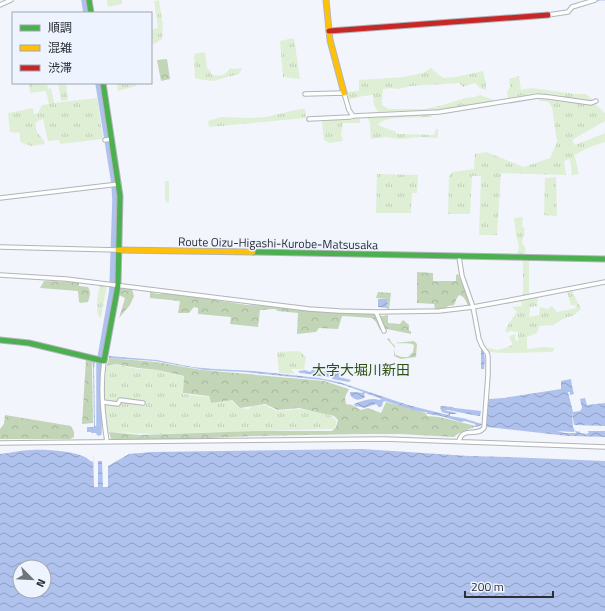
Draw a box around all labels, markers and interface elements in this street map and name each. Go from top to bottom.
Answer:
legend [12,12,152,84]
text: 順調 [48,18,72,37]
text: 混雑 [48,38,72,57]
text: 渋滞 [48,58,72,77]
street label: Route Oizu-Higashi-Kurobe-Matsusaka [178,232,378,254]
district label: 大字大堀川新田 [312,359,410,380]
north arrow [12,559,52,599]
scale bar [465,573,553,599]
text: N [32,576,50,590]
text: 200 m [471,577,504,596]

